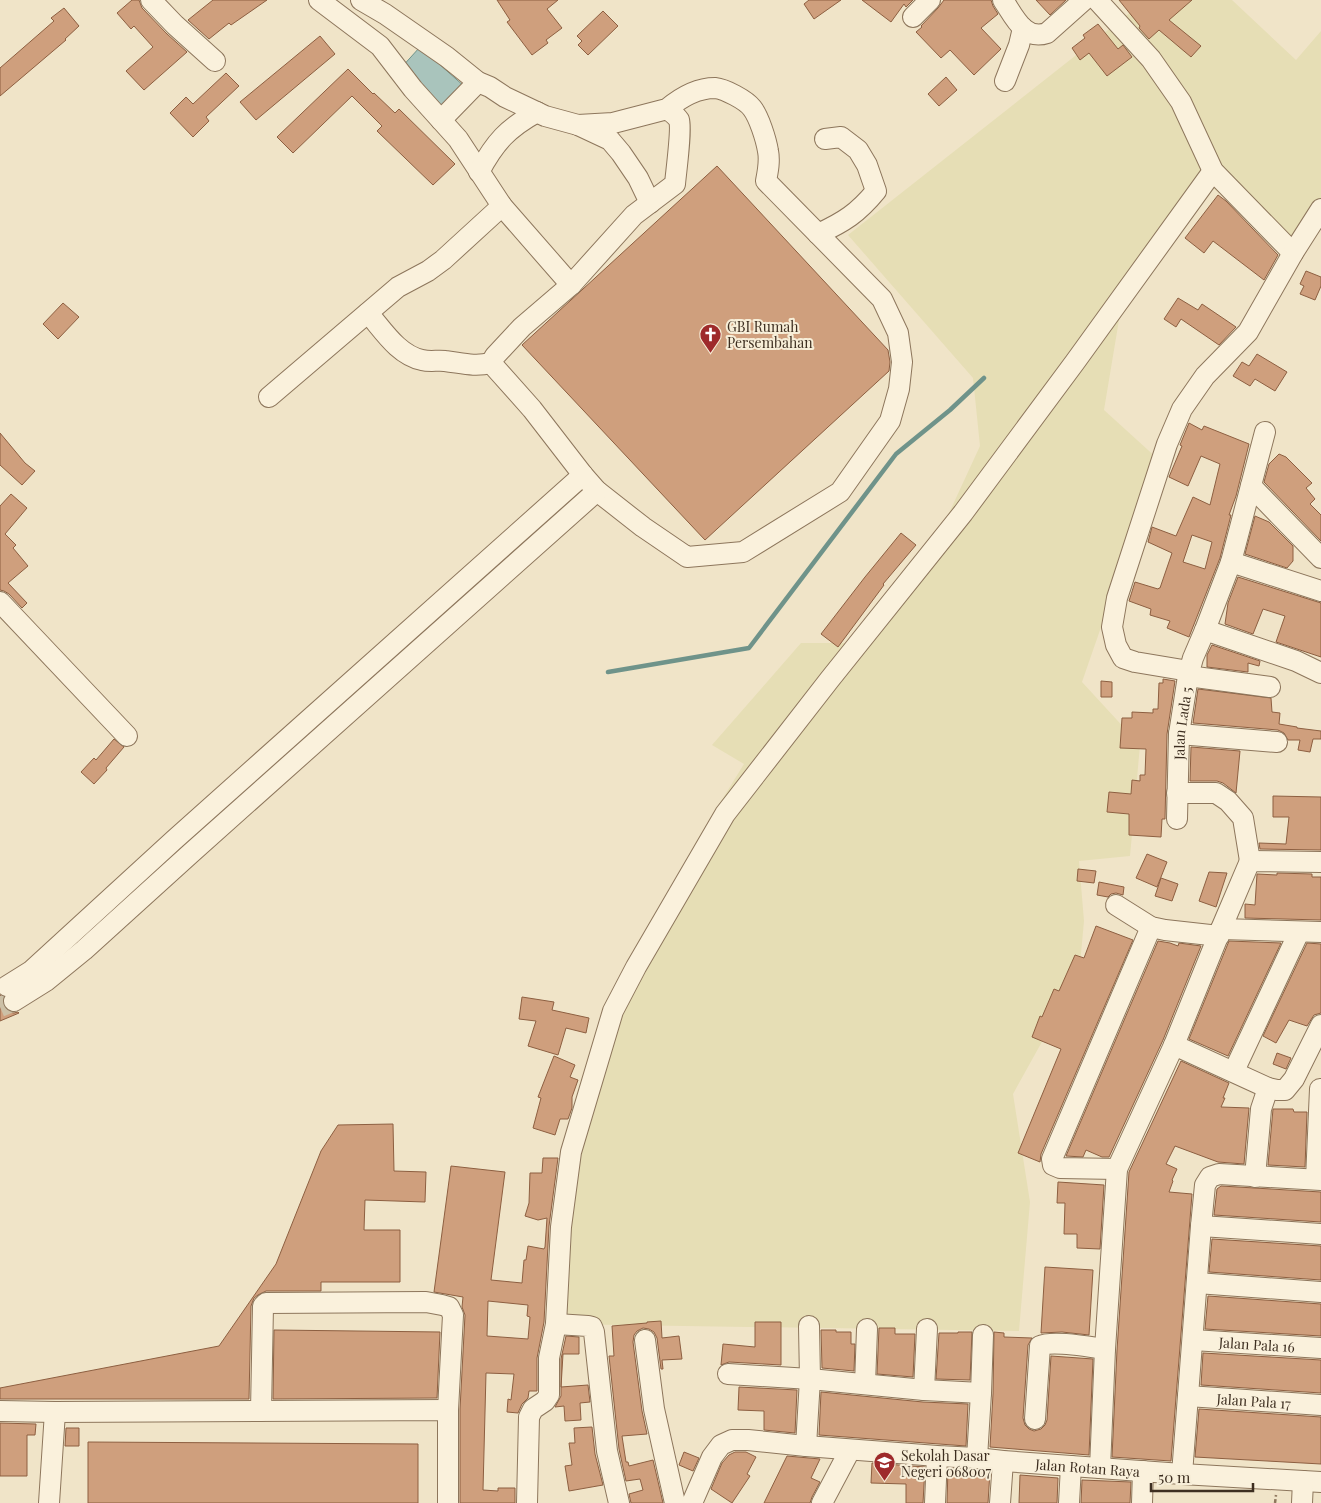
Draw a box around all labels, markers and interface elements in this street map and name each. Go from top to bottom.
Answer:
place label: GBI Rumah Persembahan [727,317,813,352]
church icon: GBI Rumah Persembahan [699,322,723,353]
street label: Jalan Lada 5 [1169,685,1196,761]
street label: Jalan Pala 16 [1217,1332,1295,1356]
street label: Jalan Pala 17 [1215,1388,1292,1412]
place label: Sekolah Dasar Negeri 068007 [901,1446,992,1481]
school or university icon: Sekolah Dasar Negeri 068007 [873,1451,897,1482]
street label: Jalan Rotan Raya [1034,1454,1141,1480]
scale bar [1151,1460,1254,1492]
text: 50 m [1158,1467,1191,1487]

